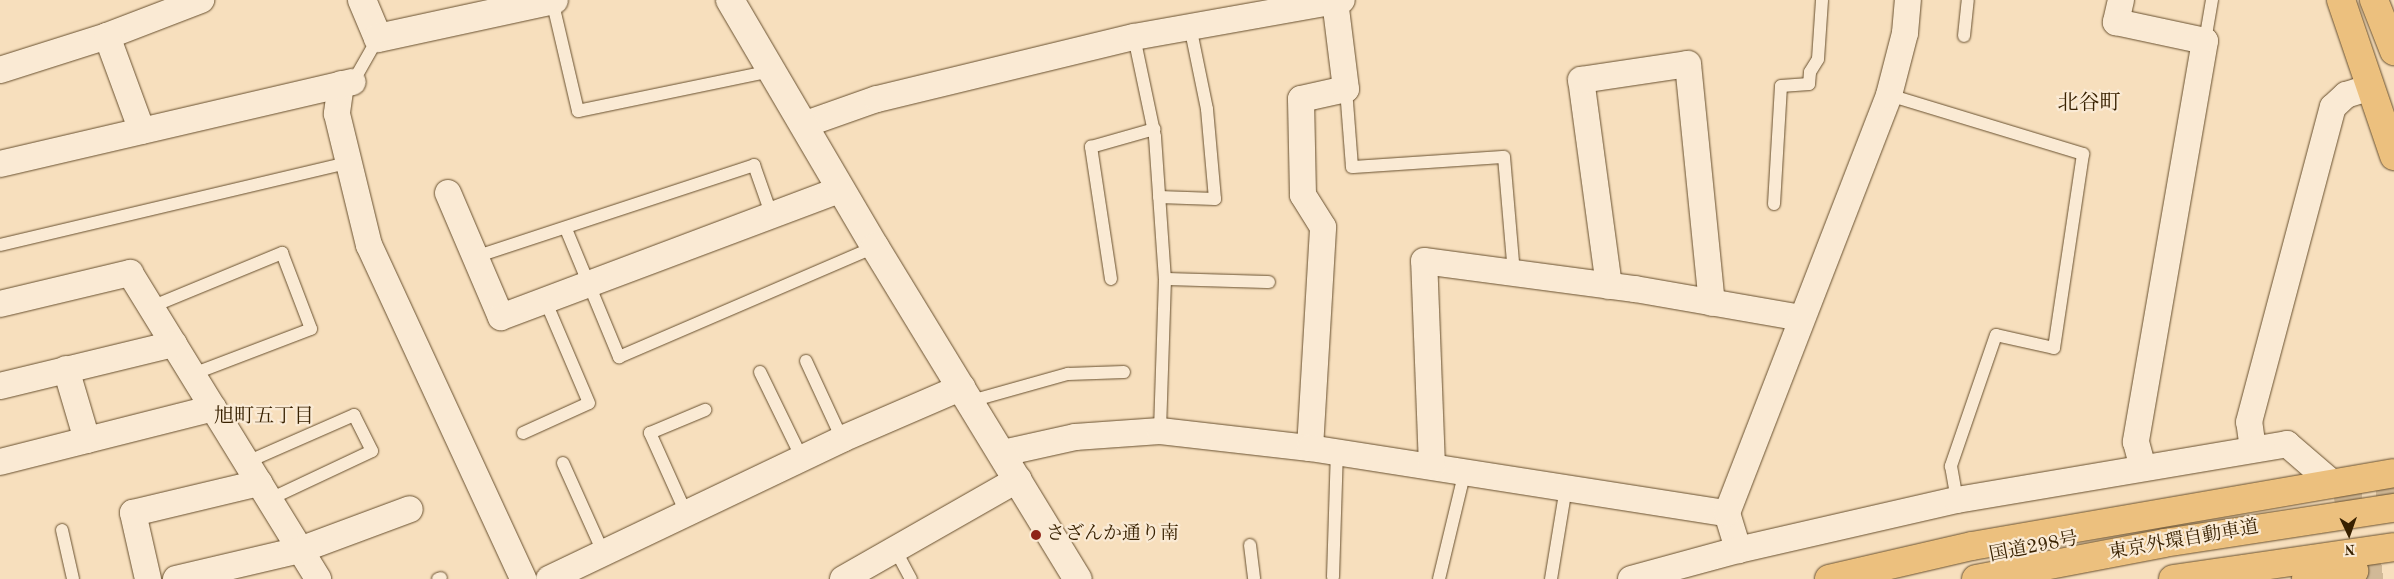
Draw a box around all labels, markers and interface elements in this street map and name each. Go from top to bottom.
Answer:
district label: 北谷町 [2058,91,2120,117]
district label: 旭町五丁目 [214,405,314,429]
north arrow [2324,509,2374,559]
street label: 東京外環自動車道 [2107,517,2261,565]
place label: さざんか通り南 [1046,524,1179,546]
street label: 国道298号 [1988,528,2080,568]
marker: さざんか通り南 [1030,529,1042,541]
text: N [2344,542,2356,556]

